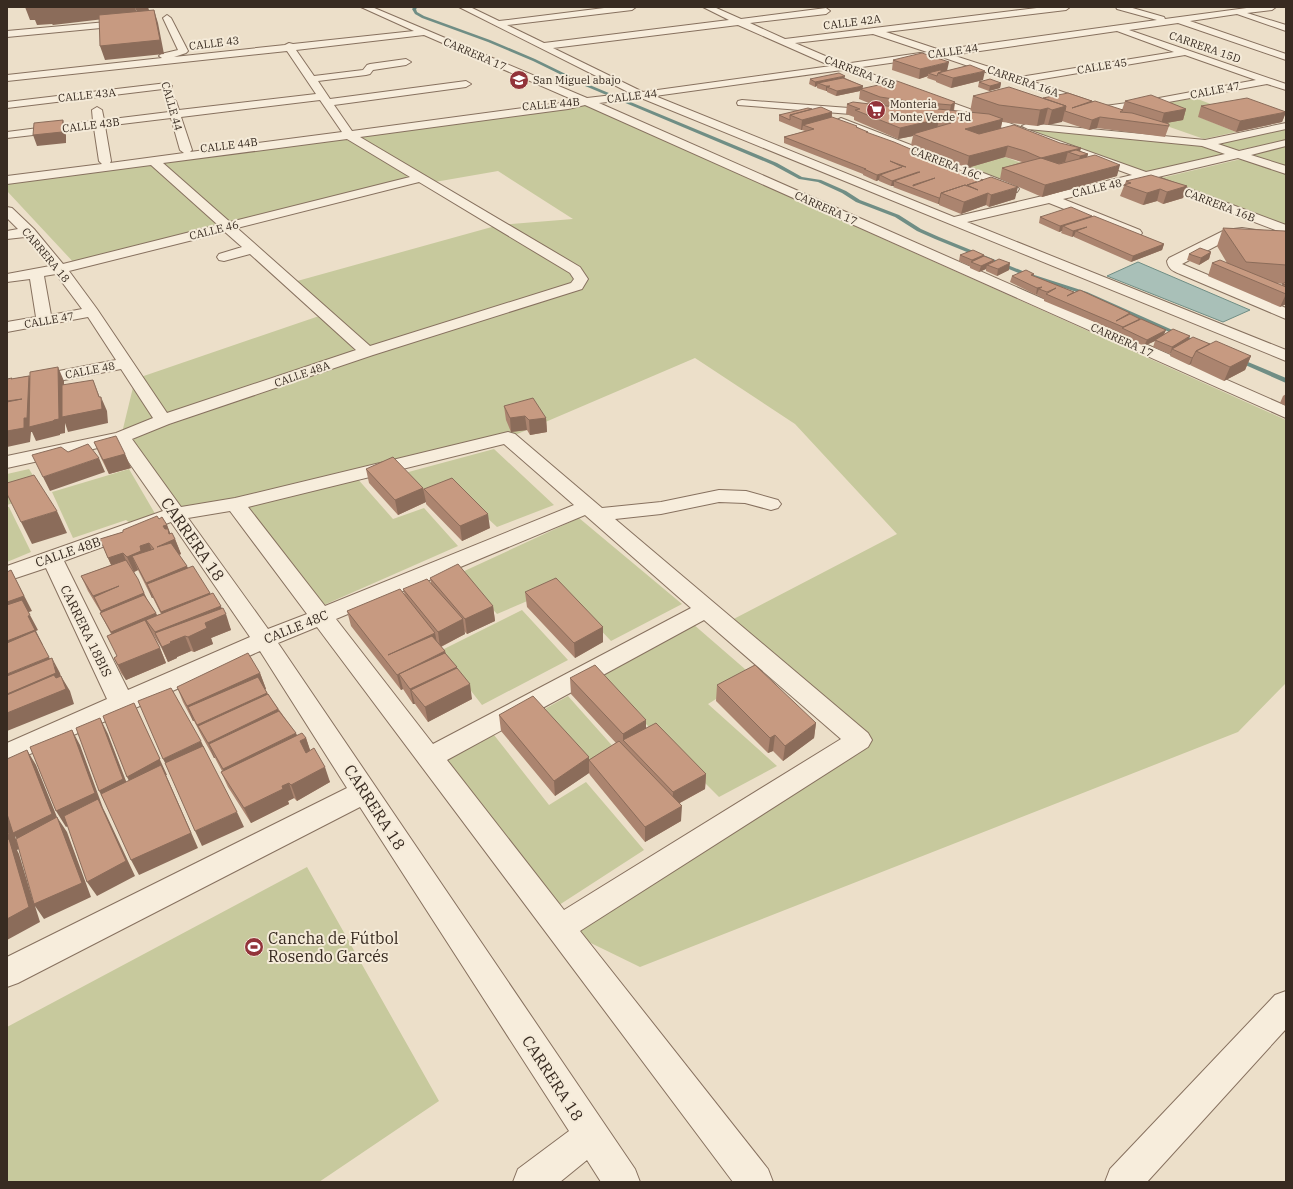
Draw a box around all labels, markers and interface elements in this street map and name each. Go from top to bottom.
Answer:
street label: CALLE 42A [822,11,882,32]
street label: CARRERA 15D [1167,28,1243,66]
street label: CALLE 43 [188,33,240,53]
street label: CARRERA 17 [441,34,509,74]
street label: CALLE 44 [927,41,979,61]
street label: CARRERA 16B [823,52,897,92]
street label: CALLE 45 [1076,55,1128,77]
street label: CARRERA 16A [985,62,1061,100]
school or university icon: San Miguel abajo [508,69,530,91]
place label: San Miguel abajo [533,73,621,87]
street label: CALLE 47 [1189,78,1241,102]
street label: CALLE 44 [158,80,186,133]
street label: CALLE 43A [57,85,117,105]
street label: CALLE 44 [606,86,658,106]
street label: CALLE 44B [522,95,580,113]
place label: Monteria Monte Verde Td [890,97,971,124]
supermarket icon: Monteria Monte Verde Td [865,99,887,121]
street label: CALLE 43B [61,115,121,135]
street label: CALLE 44B [199,135,259,155]
street label: CARRERA 16C [909,143,983,183]
street label: CALLE 48 [1071,176,1123,200]
street label: CARRERA 16B [1183,185,1257,225]
street label: CARRERA 17 [792,188,860,228]
street label: CALLE 46 [188,217,240,243]
street label: CARRERA 18 [19,225,73,285]
street label: CALLE 47 [23,309,75,331]
street label: CARRERA 17 [1088,320,1156,360]
street label: CALLE 48 [64,358,116,382]
street label: CALLE 48A [272,358,332,390]
street label: CARRERA 18 [157,493,229,585]
street label: CALLE 48B [33,533,103,571]
street label: CARRERA 18BIS [56,582,116,680]
street label: CALLE 48C [261,606,331,648]
street label: CARRERA 18 [340,761,410,853]
place label: Cancha de Fútbol Rosendo Garcés [268,928,399,966]
sports icon: Cancha de Fútbol Rosendo Garcés [243,936,265,958]
street label: CARRERA 18 [518,1032,588,1124]

